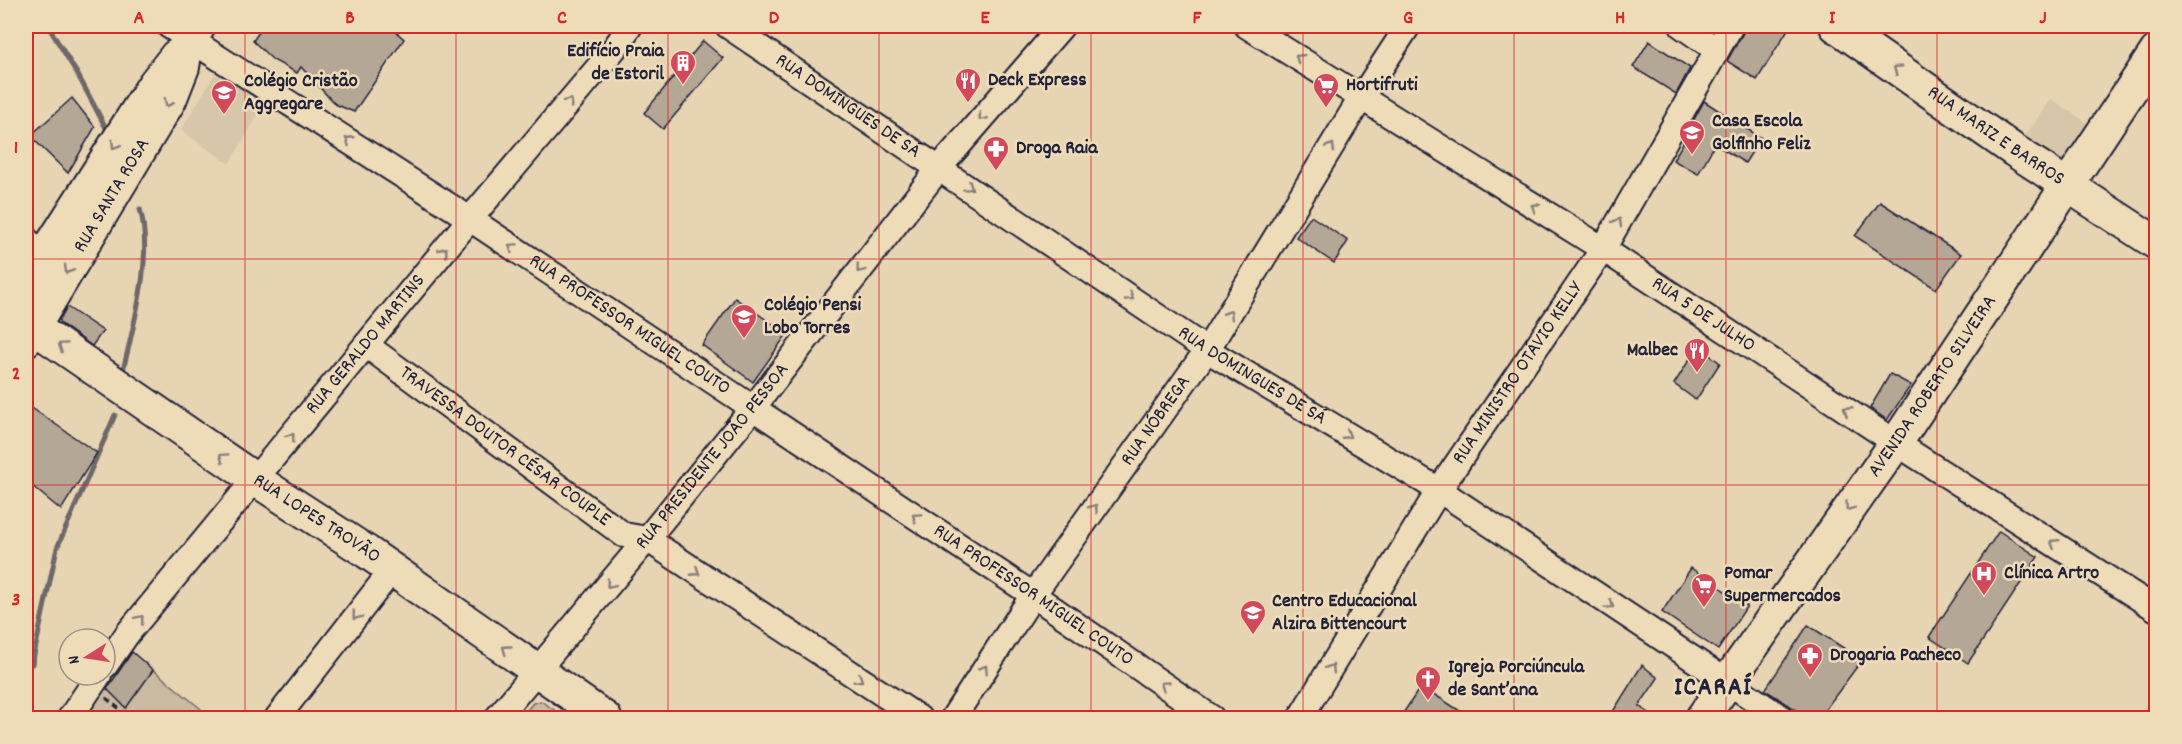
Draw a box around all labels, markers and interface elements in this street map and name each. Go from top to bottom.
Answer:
text: A [134,5,145,33]
text: B [345,5,355,33]
text: C [557,5,567,33]
text: D [769,5,780,33]
text: E [980,5,990,33]
text: F [1193,5,1203,33]
text: G [1403,5,1413,33]
text: H [1615,5,1625,33]
text: I [1829,5,1836,33]
text: J [2039,5,2047,33]
place label: Edifício Praia de Estoril [567,38,665,89]
street label: RUA DOMINGUES DE SÁ [769,47,926,166]
building icon: Edifício Praia de Estoril [668,48,698,86]
one-way arrow [1295,54,1305,66]
one-way arrow [1893,65,1904,76]
restaurant icon: Deck Express [953,66,983,104]
place label: Deck Express [988,67,1087,95]
place label: Colégio Cristão Aggregare [244,68,358,119]
supermarket icon: Hortifruti [1311,71,1341,109]
place label: Hortifruti [1346,72,1418,100]
school or university icon: Colégio Cristão Aggregare [209,78,239,116]
street label: RUA MARIZ E BARROS [1921,80,2070,193]
one-way arrow [164,96,175,107]
one-way arrow [562,98,573,109]
place label: Casa Escola Golfinho Feliz [1712,108,1811,159]
one-way arrow [979,110,990,121]
school or university icon: Casa Escola Golfinho Feliz [1677,118,1707,156]
street label: RUA SANTA ROSA [67,133,158,258]
pharmacy icon: Droga Raia [981,134,1011,172]
text: 1 [14,135,18,163]
place label: Droga Raia [1016,135,1098,163]
one-way arrow [345,136,356,147]
one-way arrow [111,138,122,149]
one-way arrow [1324,143,1336,153]
one-way arrow [962,180,973,191]
one-way arrow [1531,203,1542,214]
one-way arrow [1611,218,1622,228]
one-way arrow [508,243,519,254]
one-way arrow [436,247,447,258]
street label: RUA PROFESSOR MIGUEL COUTO [523,248,735,403]
one-way arrow [857,263,868,274]
one-way arrow [64,264,75,274]
street label: RUA GERALDO MARTINS [300,269,432,421]
street label: RUA 5 DE JULHO [1645,271,1761,360]
street label: RUA MINISTRO OTÁVIO KELLY [1446,276,1591,470]
one-way arrow [1123,290,1134,301]
street label: AVENIDA ROBERTO SILVEIRA [1862,290,2004,483]
place label: Colégio Pensi Lobo Torres [764,292,862,343]
school or university icon: Colégio Pensi Lobo Torres [729,302,759,340]
one-way arrow [1222,310,1234,320]
street label: RUA DOMINGUES DE SÁ [1172,320,1331,433]
restaurant icon: Malbec [1682,336,1712,374]
place label: Malbec [1627,337,1678,365]
one-way arrow [58,342,69,353]
street label: RUA PRESIDENTE JOÃO PESSOA [629,357,797,556]
street label: TRAVESSA DOUTOR CÉSAR COUPLE [393,360,616,534]
text: 2 [12,361,20,389]
street label: RUA NÓBREGA [1115,370,1198,472]
one-way arrow [1843,406,1853,418]
one-way arrow [1341,427,1351,439]
one-way arrow [284,432,295,443]
one-way arrow [218,453,229,464]
street label: RUA LOPES TROVÃO [247,467,386,571]
one-way arrow [1845,501,1856,512]
one-way arrow [1087,504,1098,515]
one-way arrow [912,513,923,524]
street label: RUA PROFESSOR MIGUEL COUTO [927,518,1139,674]
one-way arrow [2050,539,2060,551]
hospital icon: Clínica Artro [1969,559,1999,597]
place label: Pomar Supermercados [1724,560,1841,611]
place label: Clínica Artro [2004,560,2099,588]
one-way arrow [690,564,700,576]
supermarket icon: Pomar Supermercados [1689,571,1719,609]
one-way arrow [606,577,617,588]
text: 3 [12,587,20,615]
place label: Centro Educacional Alzira Bittencourt [1272,588,1417,639]
one-way arrow [1604,597,1614,609]
school or university icon: Centro Educacional Alzira Bittencourt [1238,598,1268,636]
one-way arrow [353,609,364,620]
one-way arrow [133,615,144,626]
north arrow [57,627,117,687]
pharmacy icon: Drogaria Pacheco [1795,641,1825,679]
place label: Drogaria Pacheco [1830,642,1961,670]
one-way arrow [501,645,512,656]
text: N [63,653,87,666]
place label: Igreja Porciúncula de Sant’ana [1448,654,1585,705]
one-way arrow [1323,664,1335,674]
church icon: Igreja Porciúncula de Sant’ana [1413,664,1443,702]
one-way arrow [977,665,988,676]
district label: ICARAÍ [1674,670,1752,707]
one-way arrow [852,672,863,683]
one-way arrow [1160,681,1171,692]

